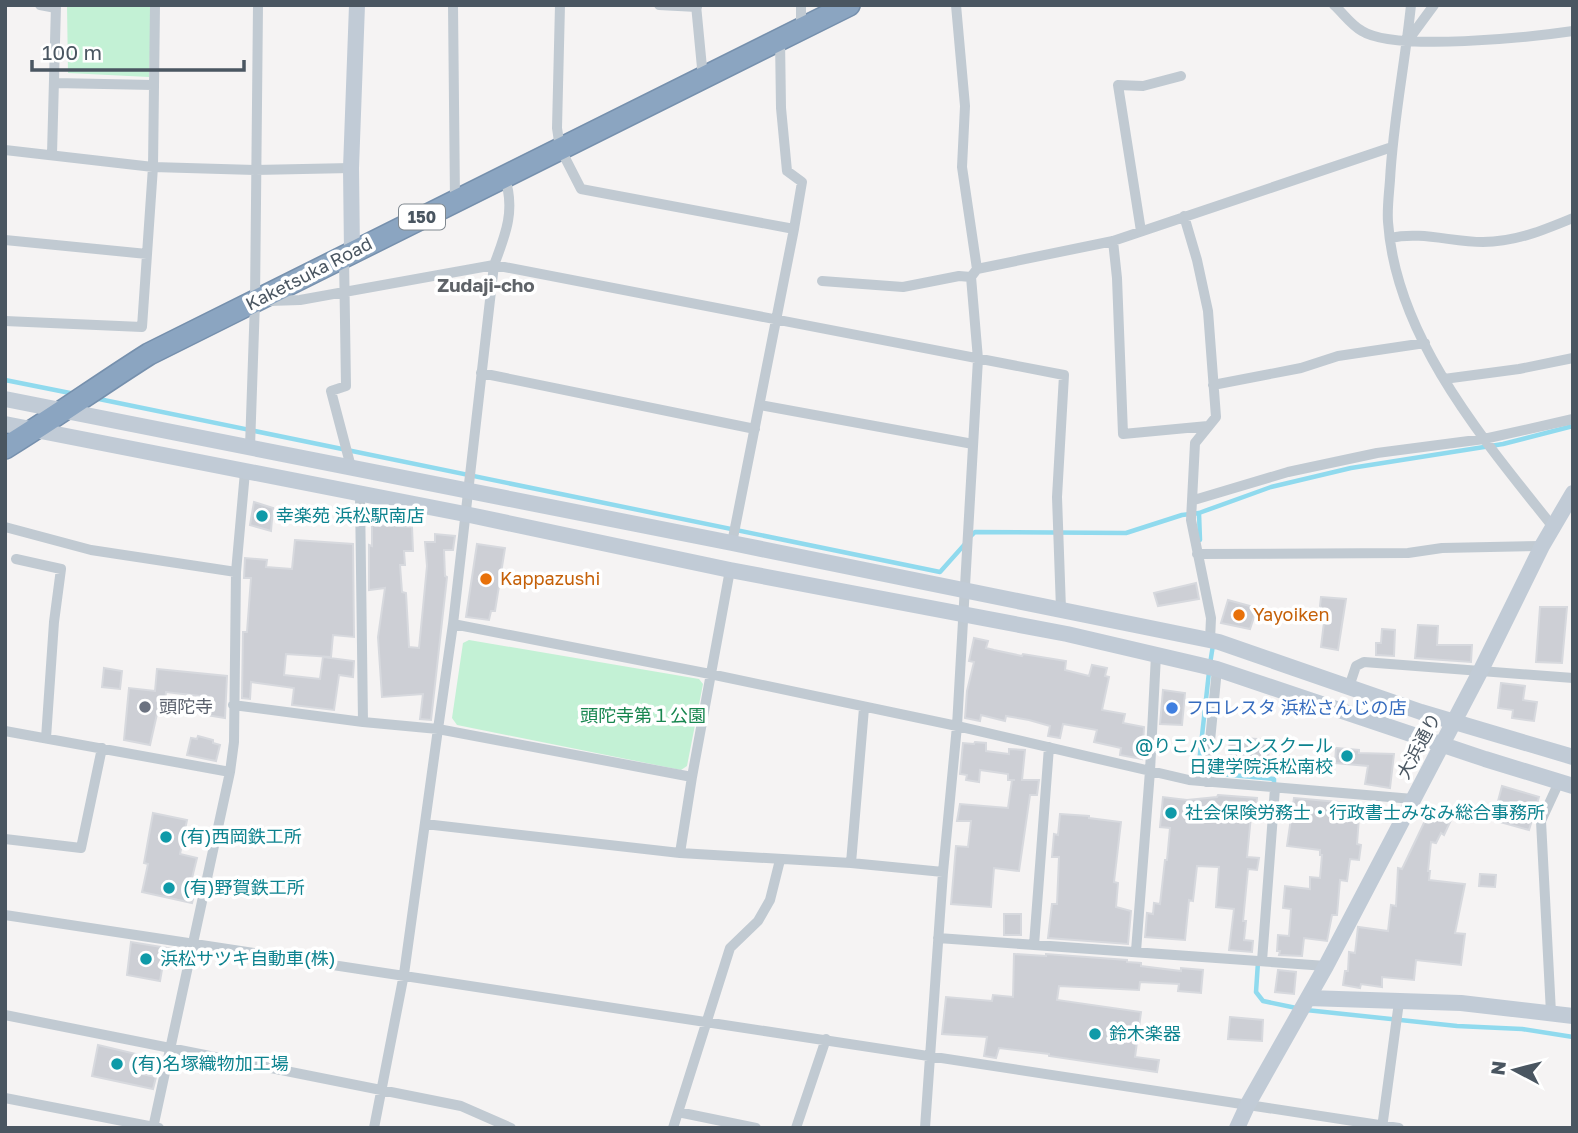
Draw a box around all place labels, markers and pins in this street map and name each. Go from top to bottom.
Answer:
place label: 幸楽苑 浜松駅南店 [276,504,425,526]
marker: 幸楽苑 浜松駅南店 [254,508,270,524]
place label: Kappazushi [500,567,600,589]
marker: Kappazushi [478,571,494,587]
place label: Yayoiken [1253,603,1330,625]
marker: Yayoiken [1231,607,1247,623]
place label: 頭陀寺 [159,695,213,717]
place label: フロレスタ 浜松さんじの店 [1186,696,1407,718]
marker: 頭陀寺 [137,699,153,715]
marker: フロレスタ 浜松さんじの店 [1164,700,1180,716]
place label: @りこパソコンスクール 日建学院浜松南校 [1135,734,1333,777]
marker: @りこパソコンスクール 日建学院浜松南校 [1339,748,1355,764]
place label: 社会保険労務士・行政書士みなみ総合事務所 [1185,801,1545,823]
marker: 社会保険労務士・行政書士みなみ総合事務所 [1163,805,1179,821]
place label: (有)西岡鉄工所 [180,825,302,847]
marker: (有)西岡鉄工所 [158,829,174,845]
place label: (有)野賀鉄工所 [183,876,305,898]
marker: (有)野賀鉄工所 [161,880,177,896]
place label: 浜松サツキ自動車(株) [160,947,336,969]
marker: 浜松サツキ自動車(株) [138,951,154,967]
place label: 鈴木楽器 [1109,1022,1181,1044]
marker: 鈴木楽器 [1087,1026,1103,1042]
place label: (有)名塚織物加工場 [131,1052,289,1074]
marker: (有)名塚織物加工場 [109,1056,125,1072]

